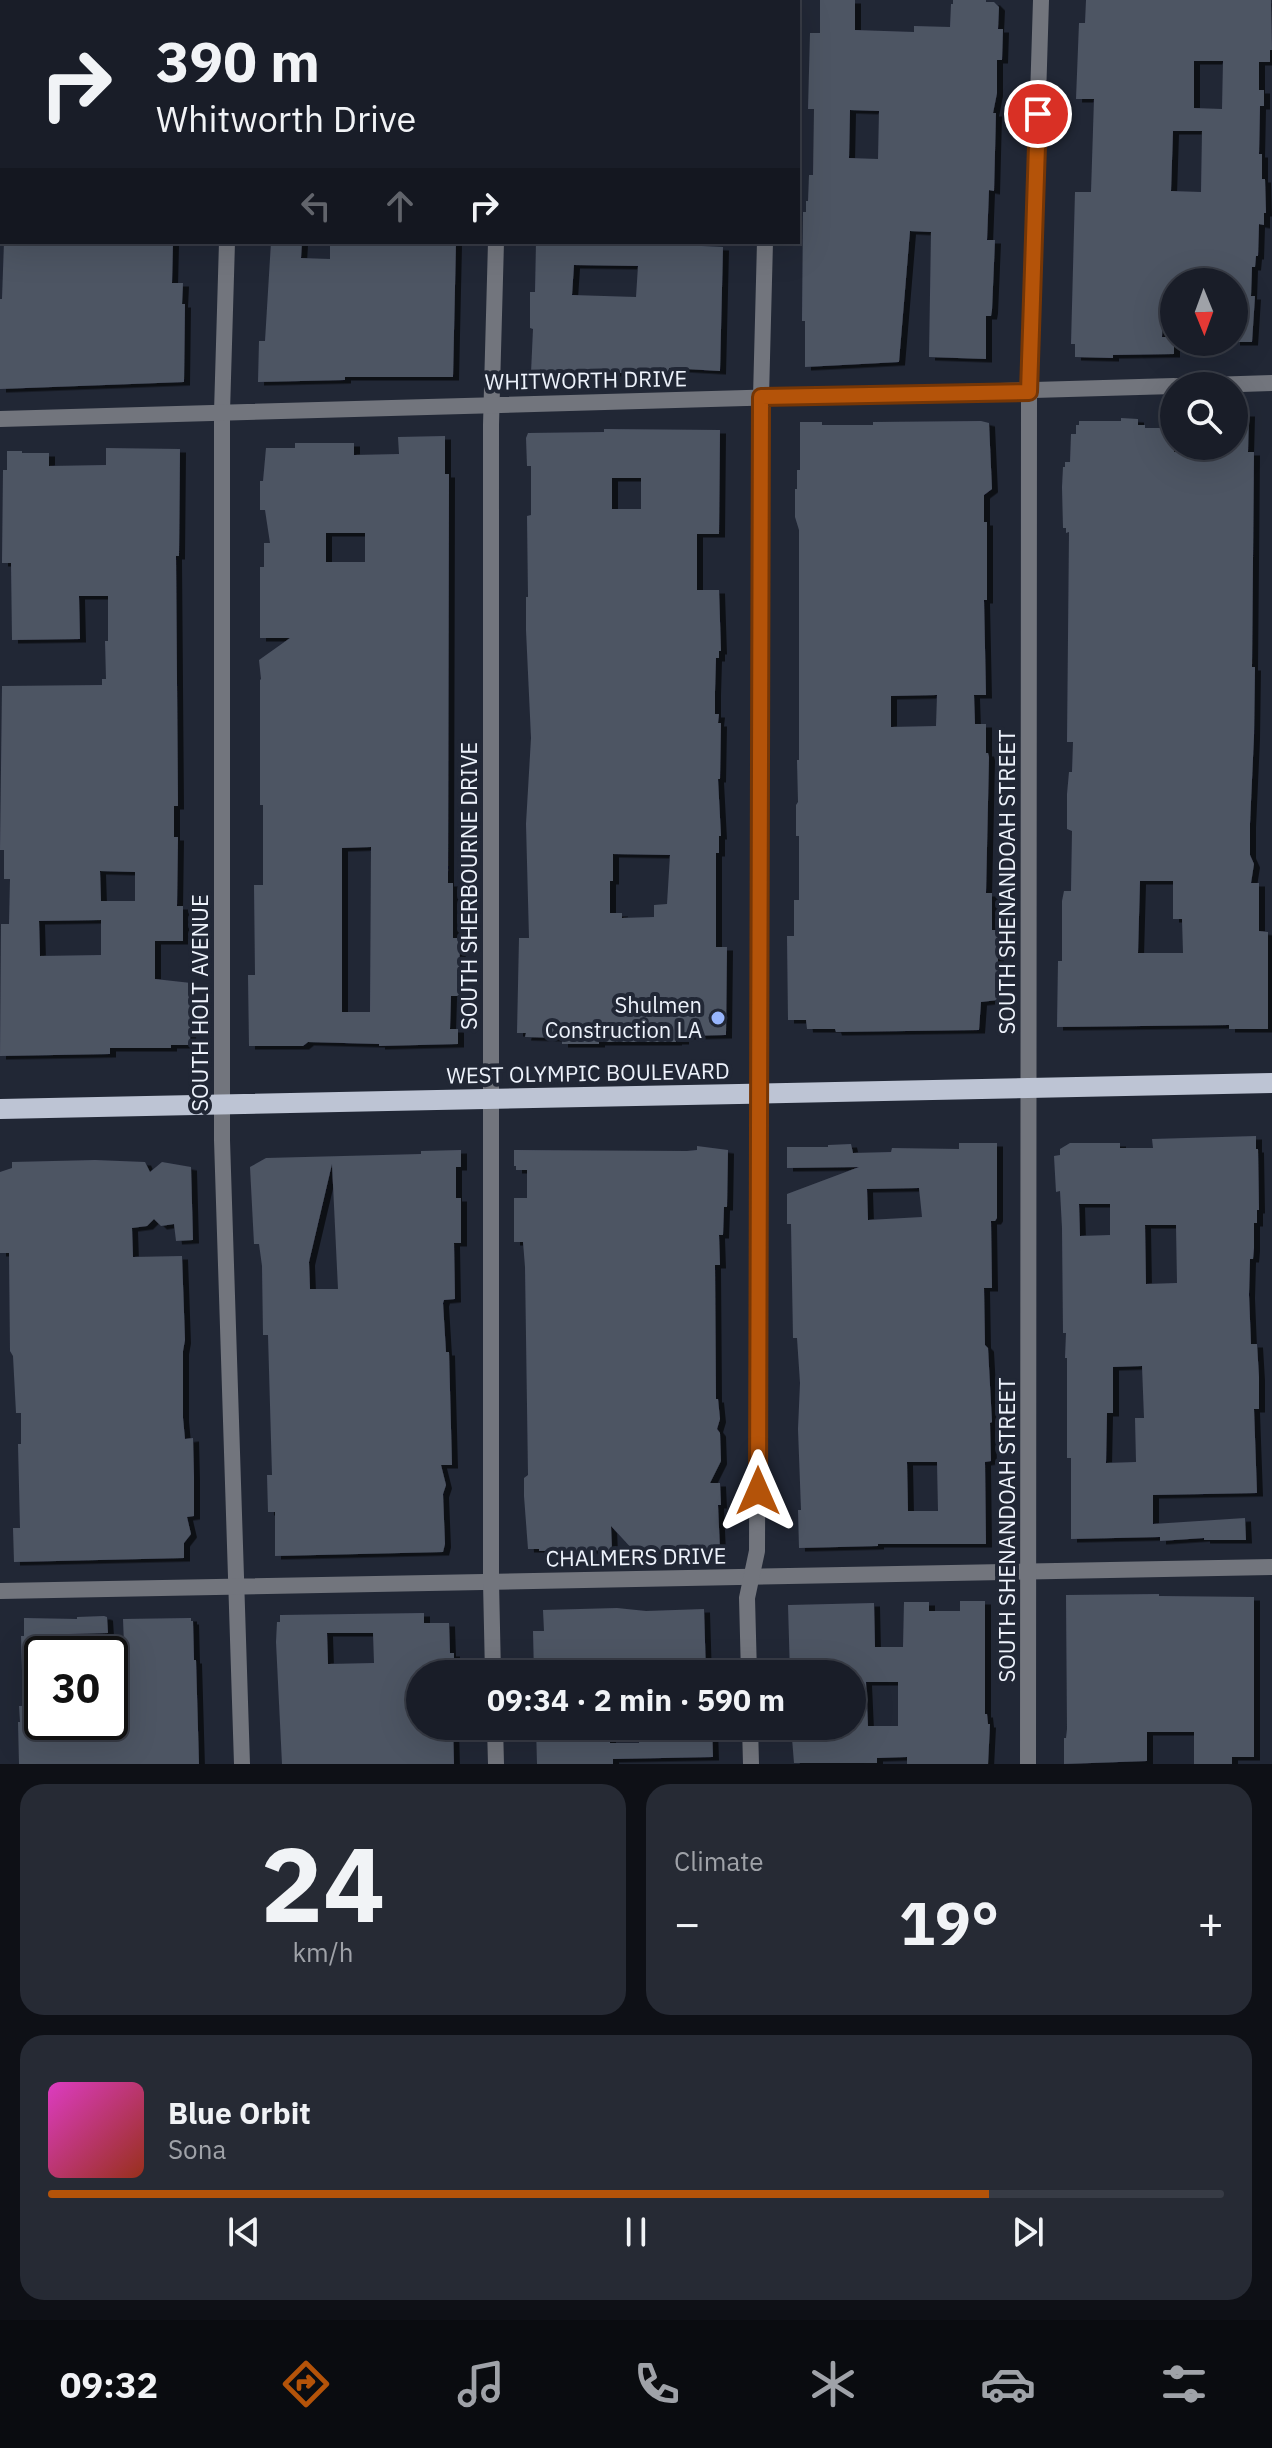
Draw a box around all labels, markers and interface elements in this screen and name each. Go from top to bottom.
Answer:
text: 390 m [156,25,320,97]
icon: right [24,32,128,136]
pin [1004,80,1072,148]
icon: arrive [1016,92,1060,136]
text: Whitworth Drive [156,95,416,142]
icon: left [294,184,338,228]
icon: ahead [378,184,422,228]
icon: right [462,184,506,228]
north arrow [1160,268,1248,356]
map controls [1160,268,1248,460]
street label: WHITWORTH DRIVE [484,363,688,396]
button: search [1160,372,1248,460]
street label: SOUTH SHENANDOAH STREET [992,729,1021,1035]
street label: SOUTH SHERBOURNE DRIVE [454,742,483,1030]
street label: SOUTH HOLT AVENUE [185,894,214,1112]
place label: Shulmen Construction LA [545,990,702,1044]
marker: Shulmen Construction LA [709,1009,727,1027]
street label: WEST OLYMPIC BOULEVARD [446,1056,730,1089]
street label: SOUTH SHENANDOAH STREET [992,1377,1021,1683]
position arrow [716,1449,800,1533]
street label: CHALMERS DRIVE [545,1540,727,1573]
speed limit sign: 30 [24,1636,128,1740]
text: 09:34 · 2 min · 590 m [487,1680,785,1719]
text: 24 [261,1815,385,1951]
text: Climate [674,1844,764,1878]
text: 19° [899,1883,999,1962]
text: − [674,1894,700,1951]
text: + [1198,1894,1224,1951]
text: km/h [292,1935,354,1969]
text: Blue Orbit [168,2093,311,2132]
text: Sona [168,2132,226,2166]
icon: previous [222,2210,266,2254]
icon: pause [614,2210,658,2254]
icon: next [1006,2210,1050,2254]
icon: directions [278,2356,334,2412]
icon: music [453,2356,509,2412]
icon: phone [629,2356,685,2412]
icon: climate [805,2356,861,2412]
icon: car [980,2356,1036,2412]
icon: filters [1156,2356,1212,2412]
text: 09:32 [60,2361,158,2408]

